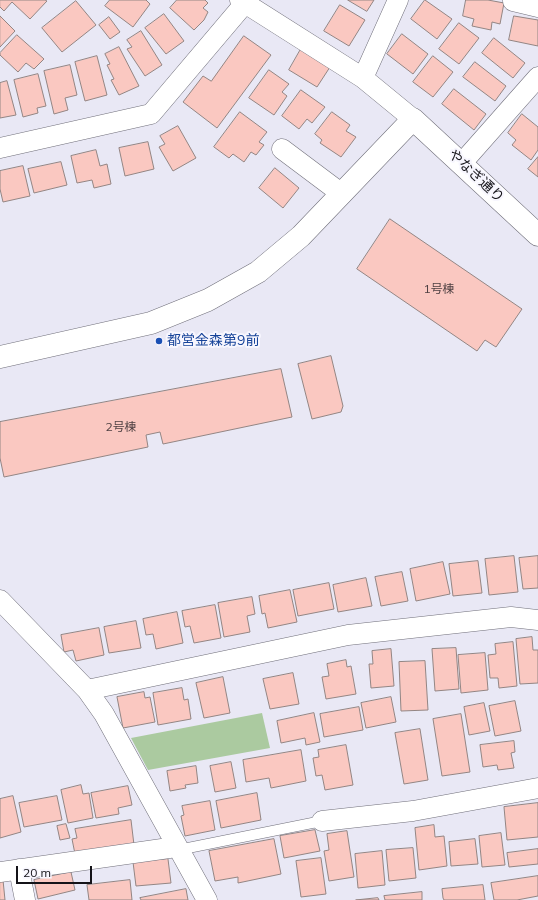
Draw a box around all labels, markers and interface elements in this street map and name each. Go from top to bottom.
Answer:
street label: やなぎ通り [445,146,507,206]
house number: 1号棟 [423,282,455,296]
place label: 都営金森第9前 [167,333,259,349]
marker: 都営金森第9前 [154,336,164,346]
house number: 2号棟 [105,420,137,434]
scale bar [18,858,94,884]
text: 20 m [23,865,51,880]

